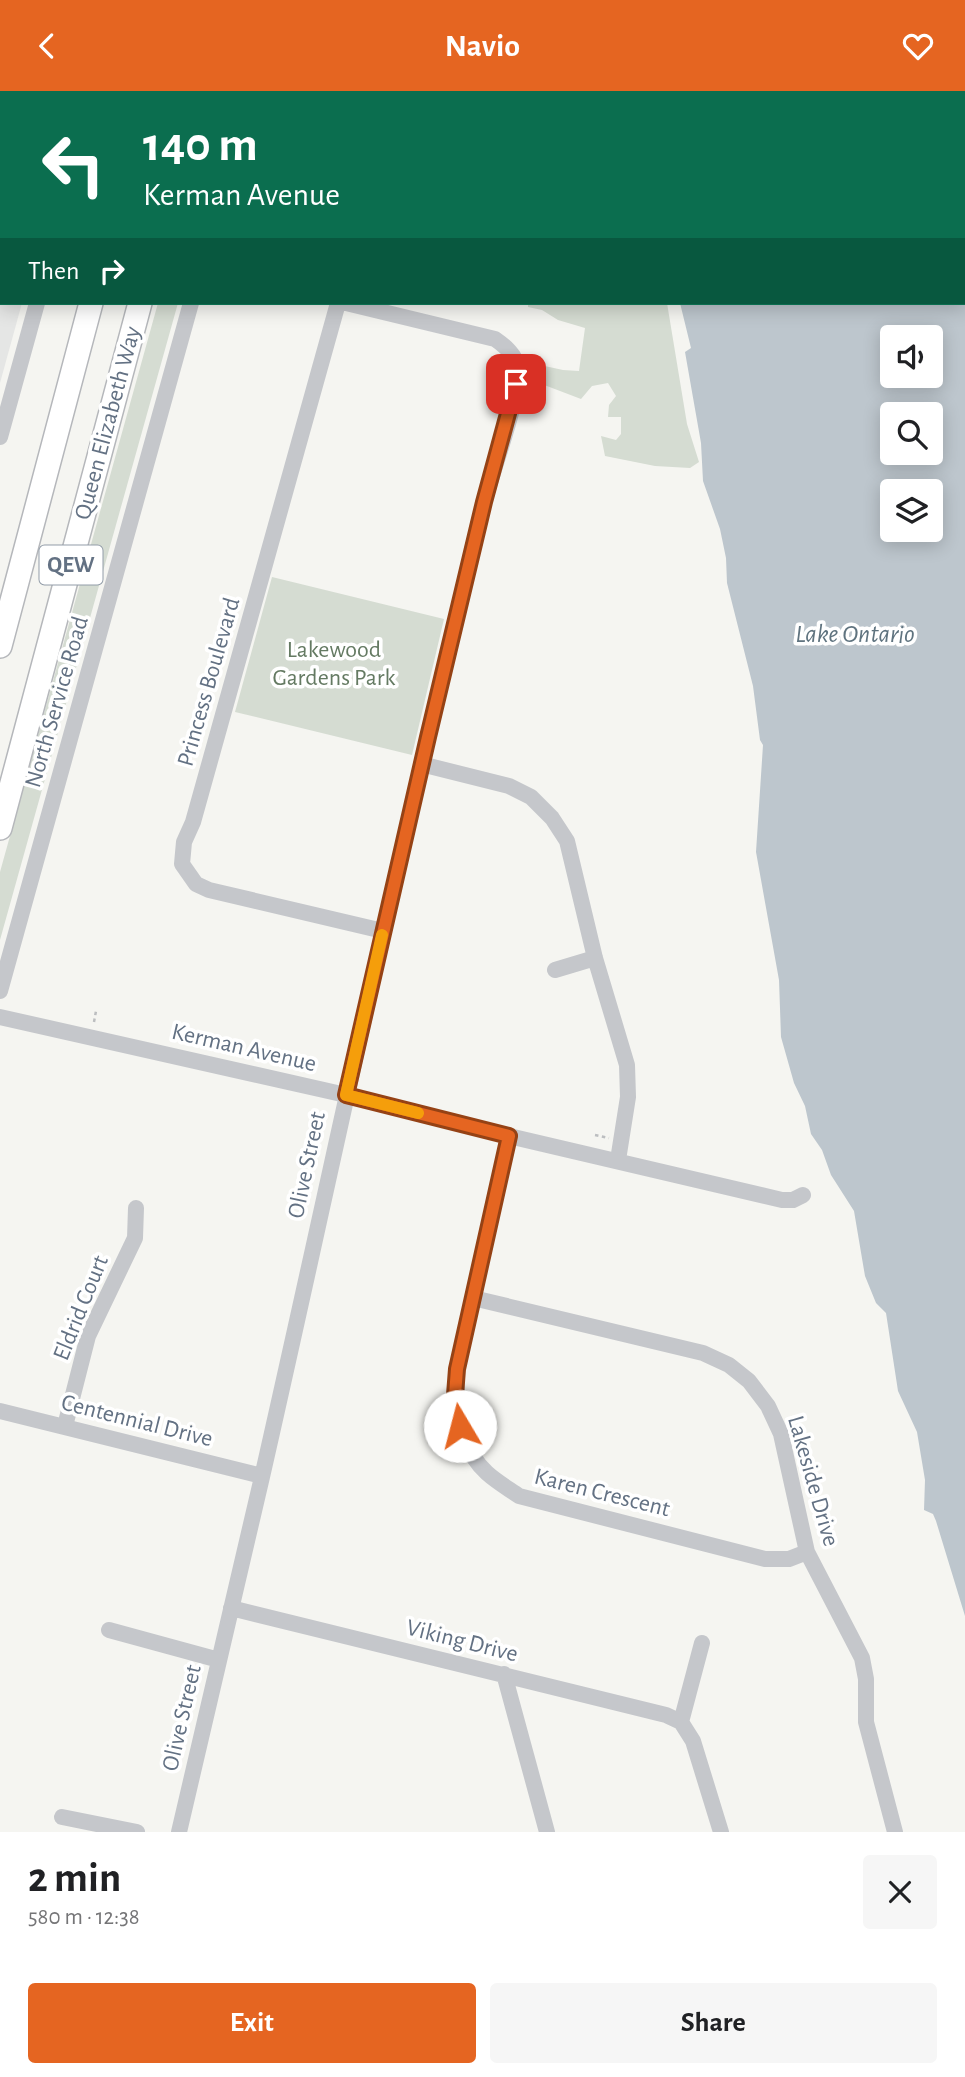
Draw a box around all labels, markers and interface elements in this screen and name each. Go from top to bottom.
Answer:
icon: back [28,27,66,65]
icon: heart [899,27,937,65]
text: Navio [445,30,520,62]
icon: left [28,119,119,210]
text: 140 m [143,121,258,170]
text: Kerman Avenue [143,179,340,211]
icon: right [93,252,131,290]
text: Then [28,258,79,284]
street label: Queen Elizabeth Way [71,324,145,522]
map controls [880,325,943,542]
button: sound [880,325,943,388]
pin [486,354,546,414]
icon: arrive [497,365,535,403]
button: search [880,402,943,465]
button: layers [880,479,943,542]
road number: QEW [40,545,102,585]
street label: Princess Boulevard [173,595,245,769]
street label: North Service Road [21,614,93,790]
water label: Lake Ontario [795,621,915,647]
park label: Lakewood Gardens Park [273,638,395,690]
street label: Kerman Avenue [169,1020,319,1076]
street label: Olive Street [284,1109,330,1220]
street label: Eldrid Court [49,1252,113,1364]
position arrow [423,1389,497,1463]
street label: Centennial Drive [59,1391,215,1451]
street label: Lakeside Drive [783,1413,843,1549]
street label: Karen Crescent [532,1465,673,1522]
street label: Viking Drive [404,1616,520,1666]
street label: Olive Street [158,1662,206,1773]
button: close [863,1855,937,1929]
text: 2 min [28,1857,121,1899]
text: 580 m · 12:38 [28,1906,140,1929]
button: Exit [28,1983,476,2063]
button: Share [490,1983,937,2063]

